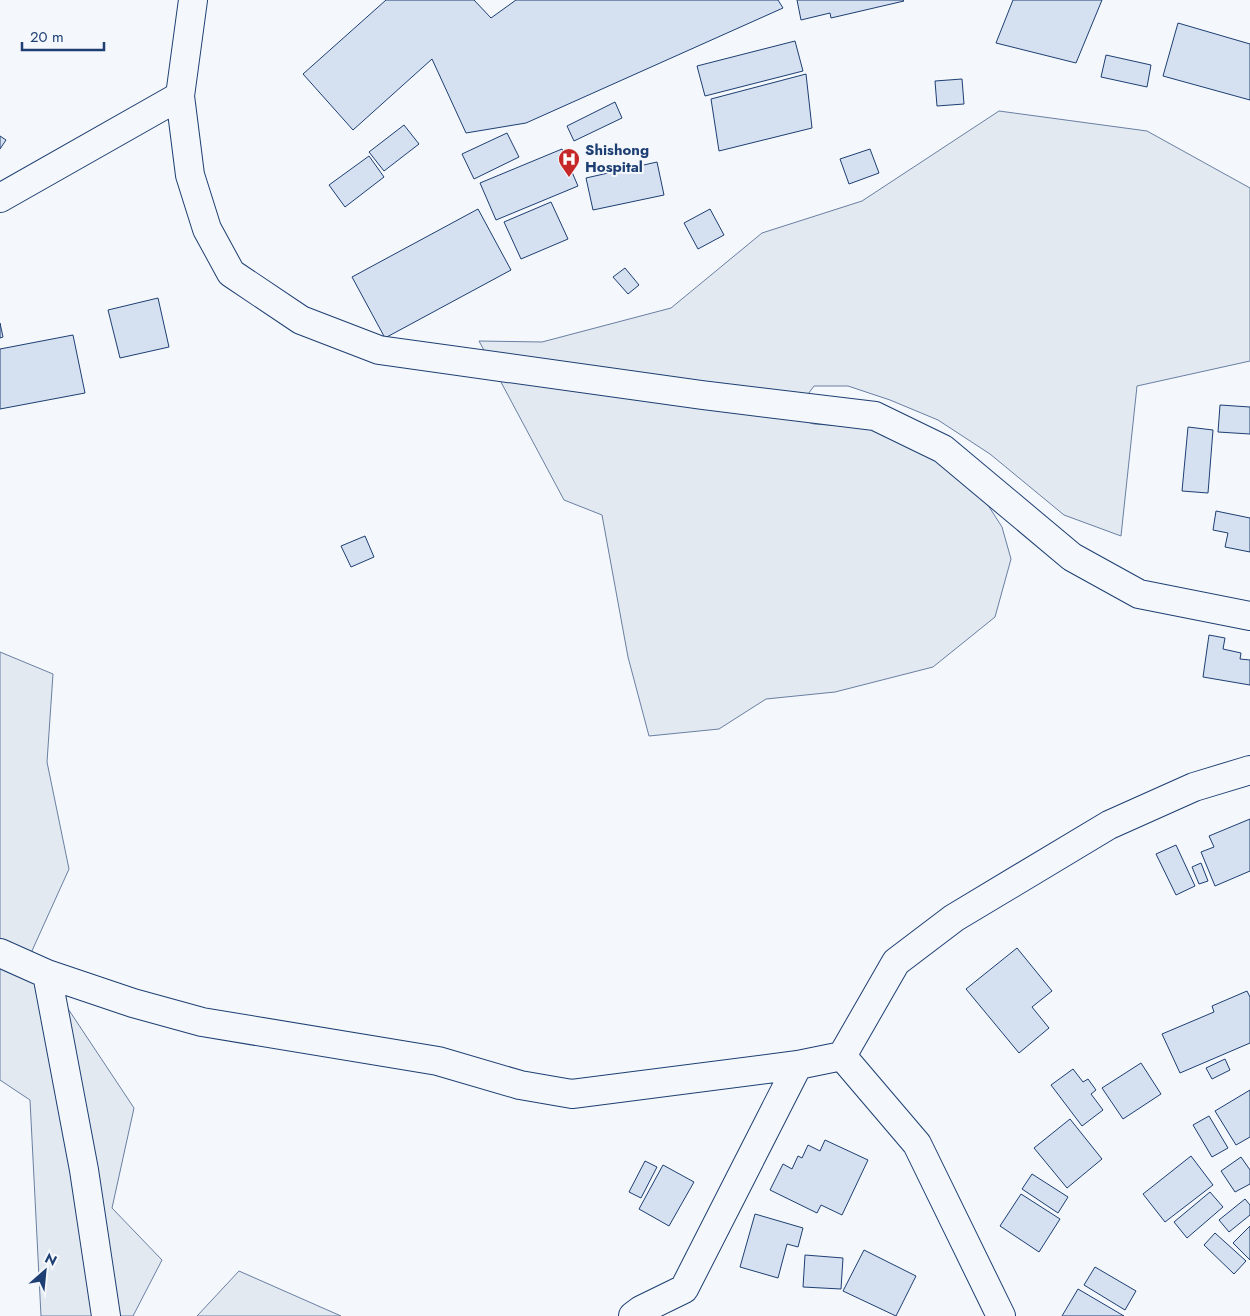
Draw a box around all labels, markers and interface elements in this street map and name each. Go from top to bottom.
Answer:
scale bar [22,20,105,52]
text: 20 m [30,26,64,48]
place label: Shishong Hospital [585,139,649,178]
hospital icon: Shishong Hospital [557,147,581,178]
north arrow [20,1246,70,1296]
text: N [41,1248,60,1271]

